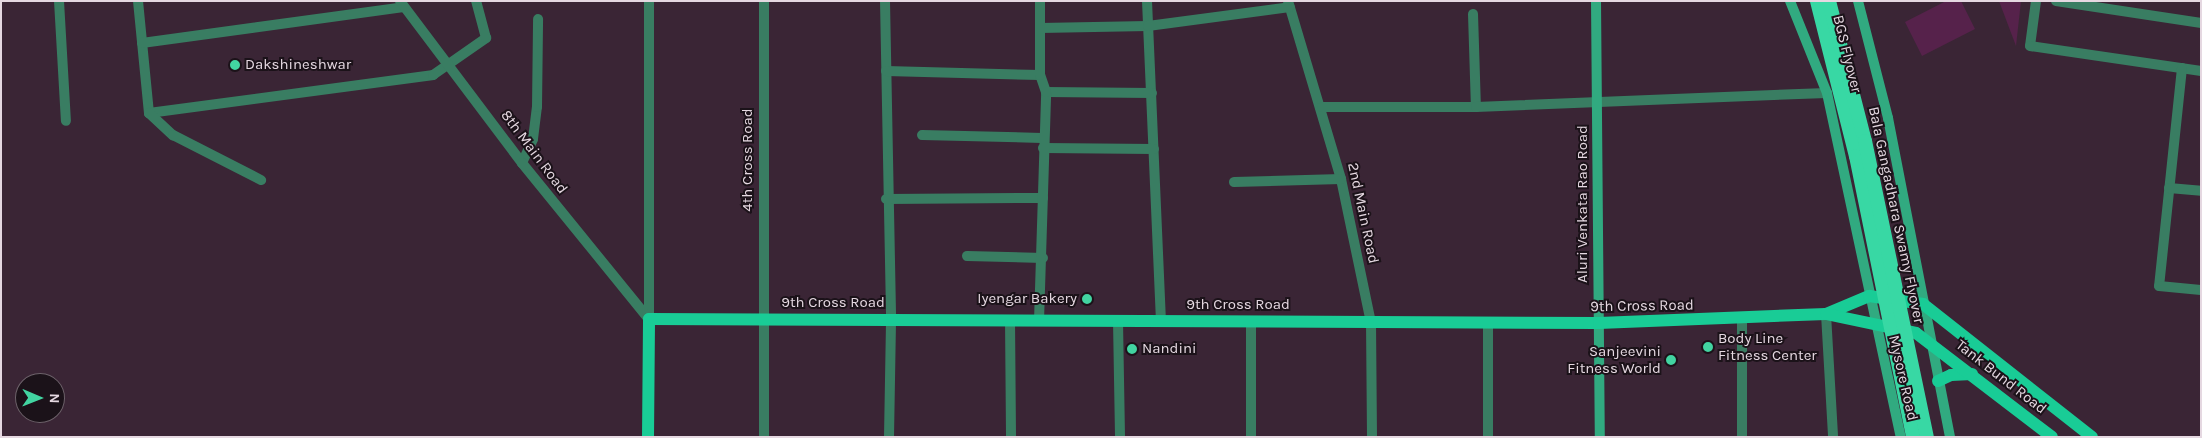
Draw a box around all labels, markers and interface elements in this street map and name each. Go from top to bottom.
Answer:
street label: BGS Flyover [1829,13,1865,95]
place label: Dakshineshwar [245,56,351,74]
marker: Dakshineshwar [229,59,241,71]
street label: Bala Gangadhara Swamy Flyover [1864,105,1928,325]
street label: 8th Main Road [497,107,571,197]
street label: 4th Cross Road [739,108,757,212]
street label: Aluri Venkata Rao Road [1574,125,1592,283]
street label: 2nd Main Road [1344,161,1382,265]
place label: Iyengar Bakery [977,290,1077,308]
marker: Iyengar Bakery [1081,293,1093,305]
street label: 9th Cross Road [781,294,885,312]
street label: 9th Cross Road [1186,296,1290,314]
street label: 9th Cross Road [1590,296,1694,316]
place label: Body Line Fitness Center [1718,329,1817,364]
street label: Mysore Road [1884,334,1922,422]
street label: Tank Bund Road [1952,336,2050,418]
place label: Nandini [1142,340,1196,358]
marker: Body Line Fitness Center [1702,341,1714,353]
place label: Sanjeevini Fitness World [1567,342,1661,377]
marker: Nandini [1126,343,1138,355]
marker: Sanjeevini Fitness World [1665,354,1677,366]
north arrow [15,373,65,423]
text: N [46,393,63,403]

